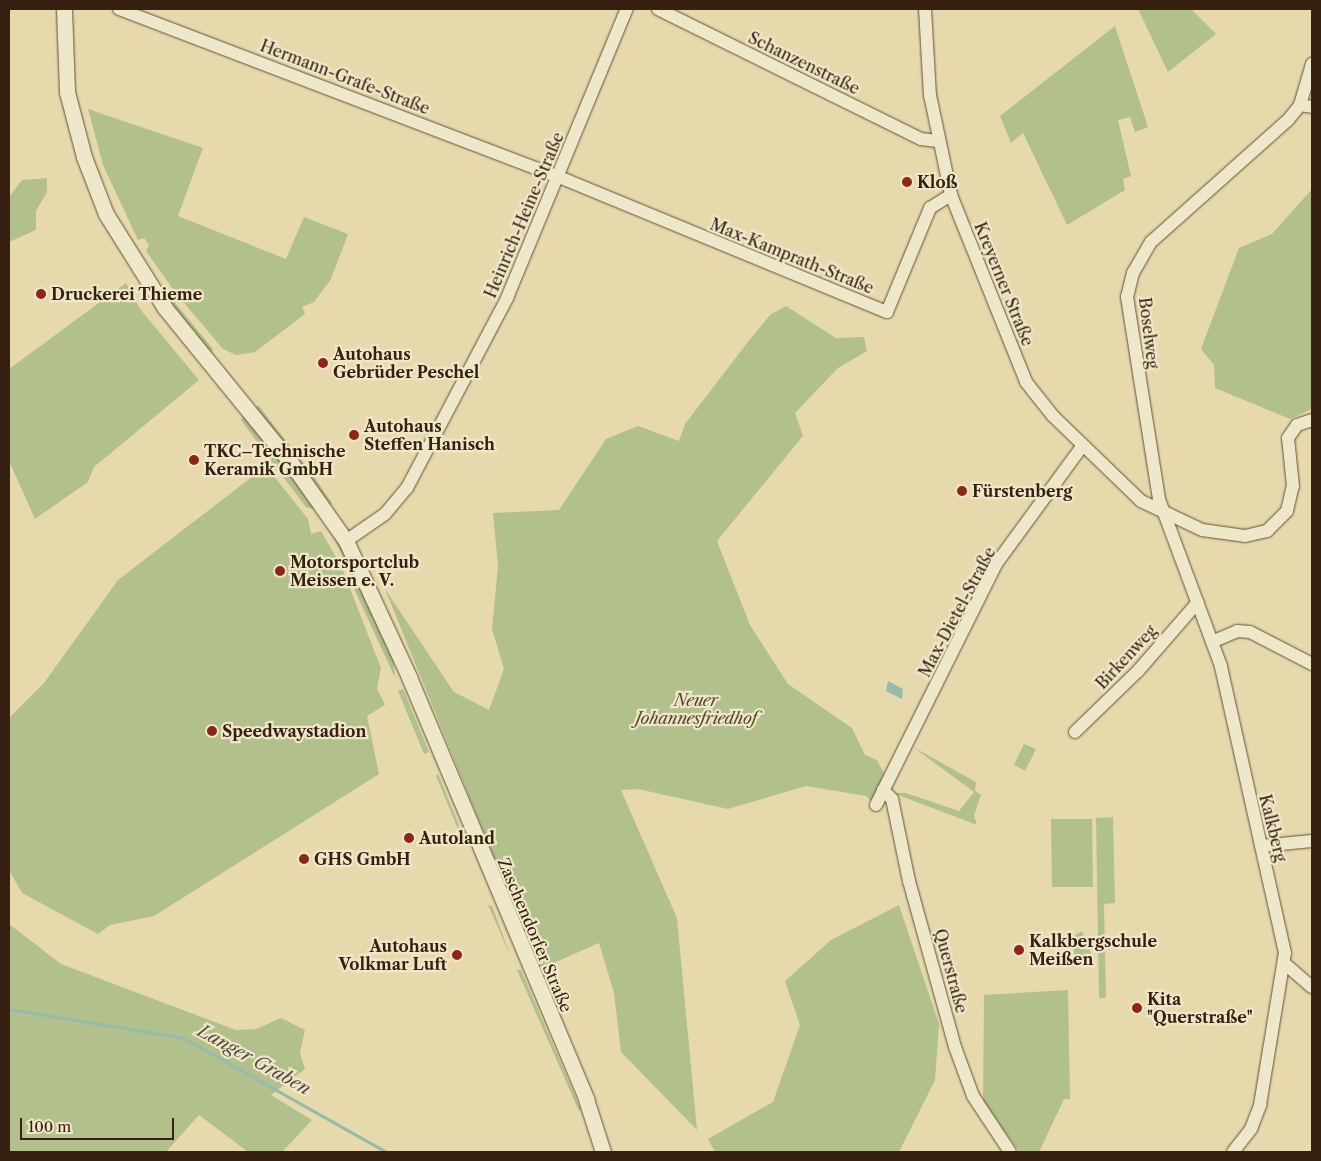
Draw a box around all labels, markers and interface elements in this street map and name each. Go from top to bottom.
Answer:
street label: Schanzenstraße [745,28,863,98]
street label: Hermann-Grafe-Straße [258,36,432,118]
street label: Heinrich-Heine-Straße [480,129,568,301]
place label: Kloß [917,172,958,192]
marker: Kloß [901,176,913,188]
street label: Max-Kamprath-Straße [707,214,877,298]
street label: Kreyerner Straße [970,219,1038,349]
place label: Druckerei Thieme [51,284,203,304]
marker: Druckerei Thieme [35,288,47,300]
street label: Boselweg [1135,296,1163,370]
place label: Autohaus Gebrüder Peschel [333,344,480,382]
marker: Autohaus Gebrüder Peschel [317,357,329,369]
place label: Autohaus Steffen Hanisch [364,416,495,454]
marker: Autohaus Steffen Hanisch [348,429,360,441]
place label: TKC–Technische Keramik GmbH [204,441,346,479]
marker: TKC–Technische Keramik GmbH [188,454,200,466]
place label: Fürstenberg [972,481,1072,501]
marker: Fürstenberg [956,485,968,497]
street label: Max-Dietel-Straße [915,544,999,680]
place label: Motorsportclub Meissen e. V. [290,552,419,590]
marker: Motorsportclub Meissen e. V. [274,565,286,577]
street label: Birkenweg [1092,621,1160,693]
park label: Neuer Johannesfriedhof [635,690,757,728]
place label: Speedwaystadion [222,721,367,741]
marker: Speedwaystadion [206,725,218,737]
street label: Kalkberg [1255,792,1291,864]
place label: Autoland [419,828,495,848]
marker: Autoland [403,832,415,844]
place label: GHS GmbH [314,849,411,869]
marker: GHS GmbH [298,853,310,865]
street label: Zaschendorfer Straße [494,855,576,1015]
street label: Querstraße [931,927,971,1015]
place label: Kalkbergschule Meißen [1029,931,1157,969]
place label: Autohaus Volkmar Luft [338,936,447,974]
marker: Kalkbergschule Meißen [1013,944,1025,956]
marker: Autohaus Volkmar Luft [451,949,463,961]
place label: Kita "Querstraße" [1147,989,1253,1027]
marker: Kita "Querstraße" [1131,1002,1143,1014]
water label: Langer Graben [194,1020,314,1100]
scale bar [22,1108,176,1140]
text: 100 m [28,1117,71,1136]

